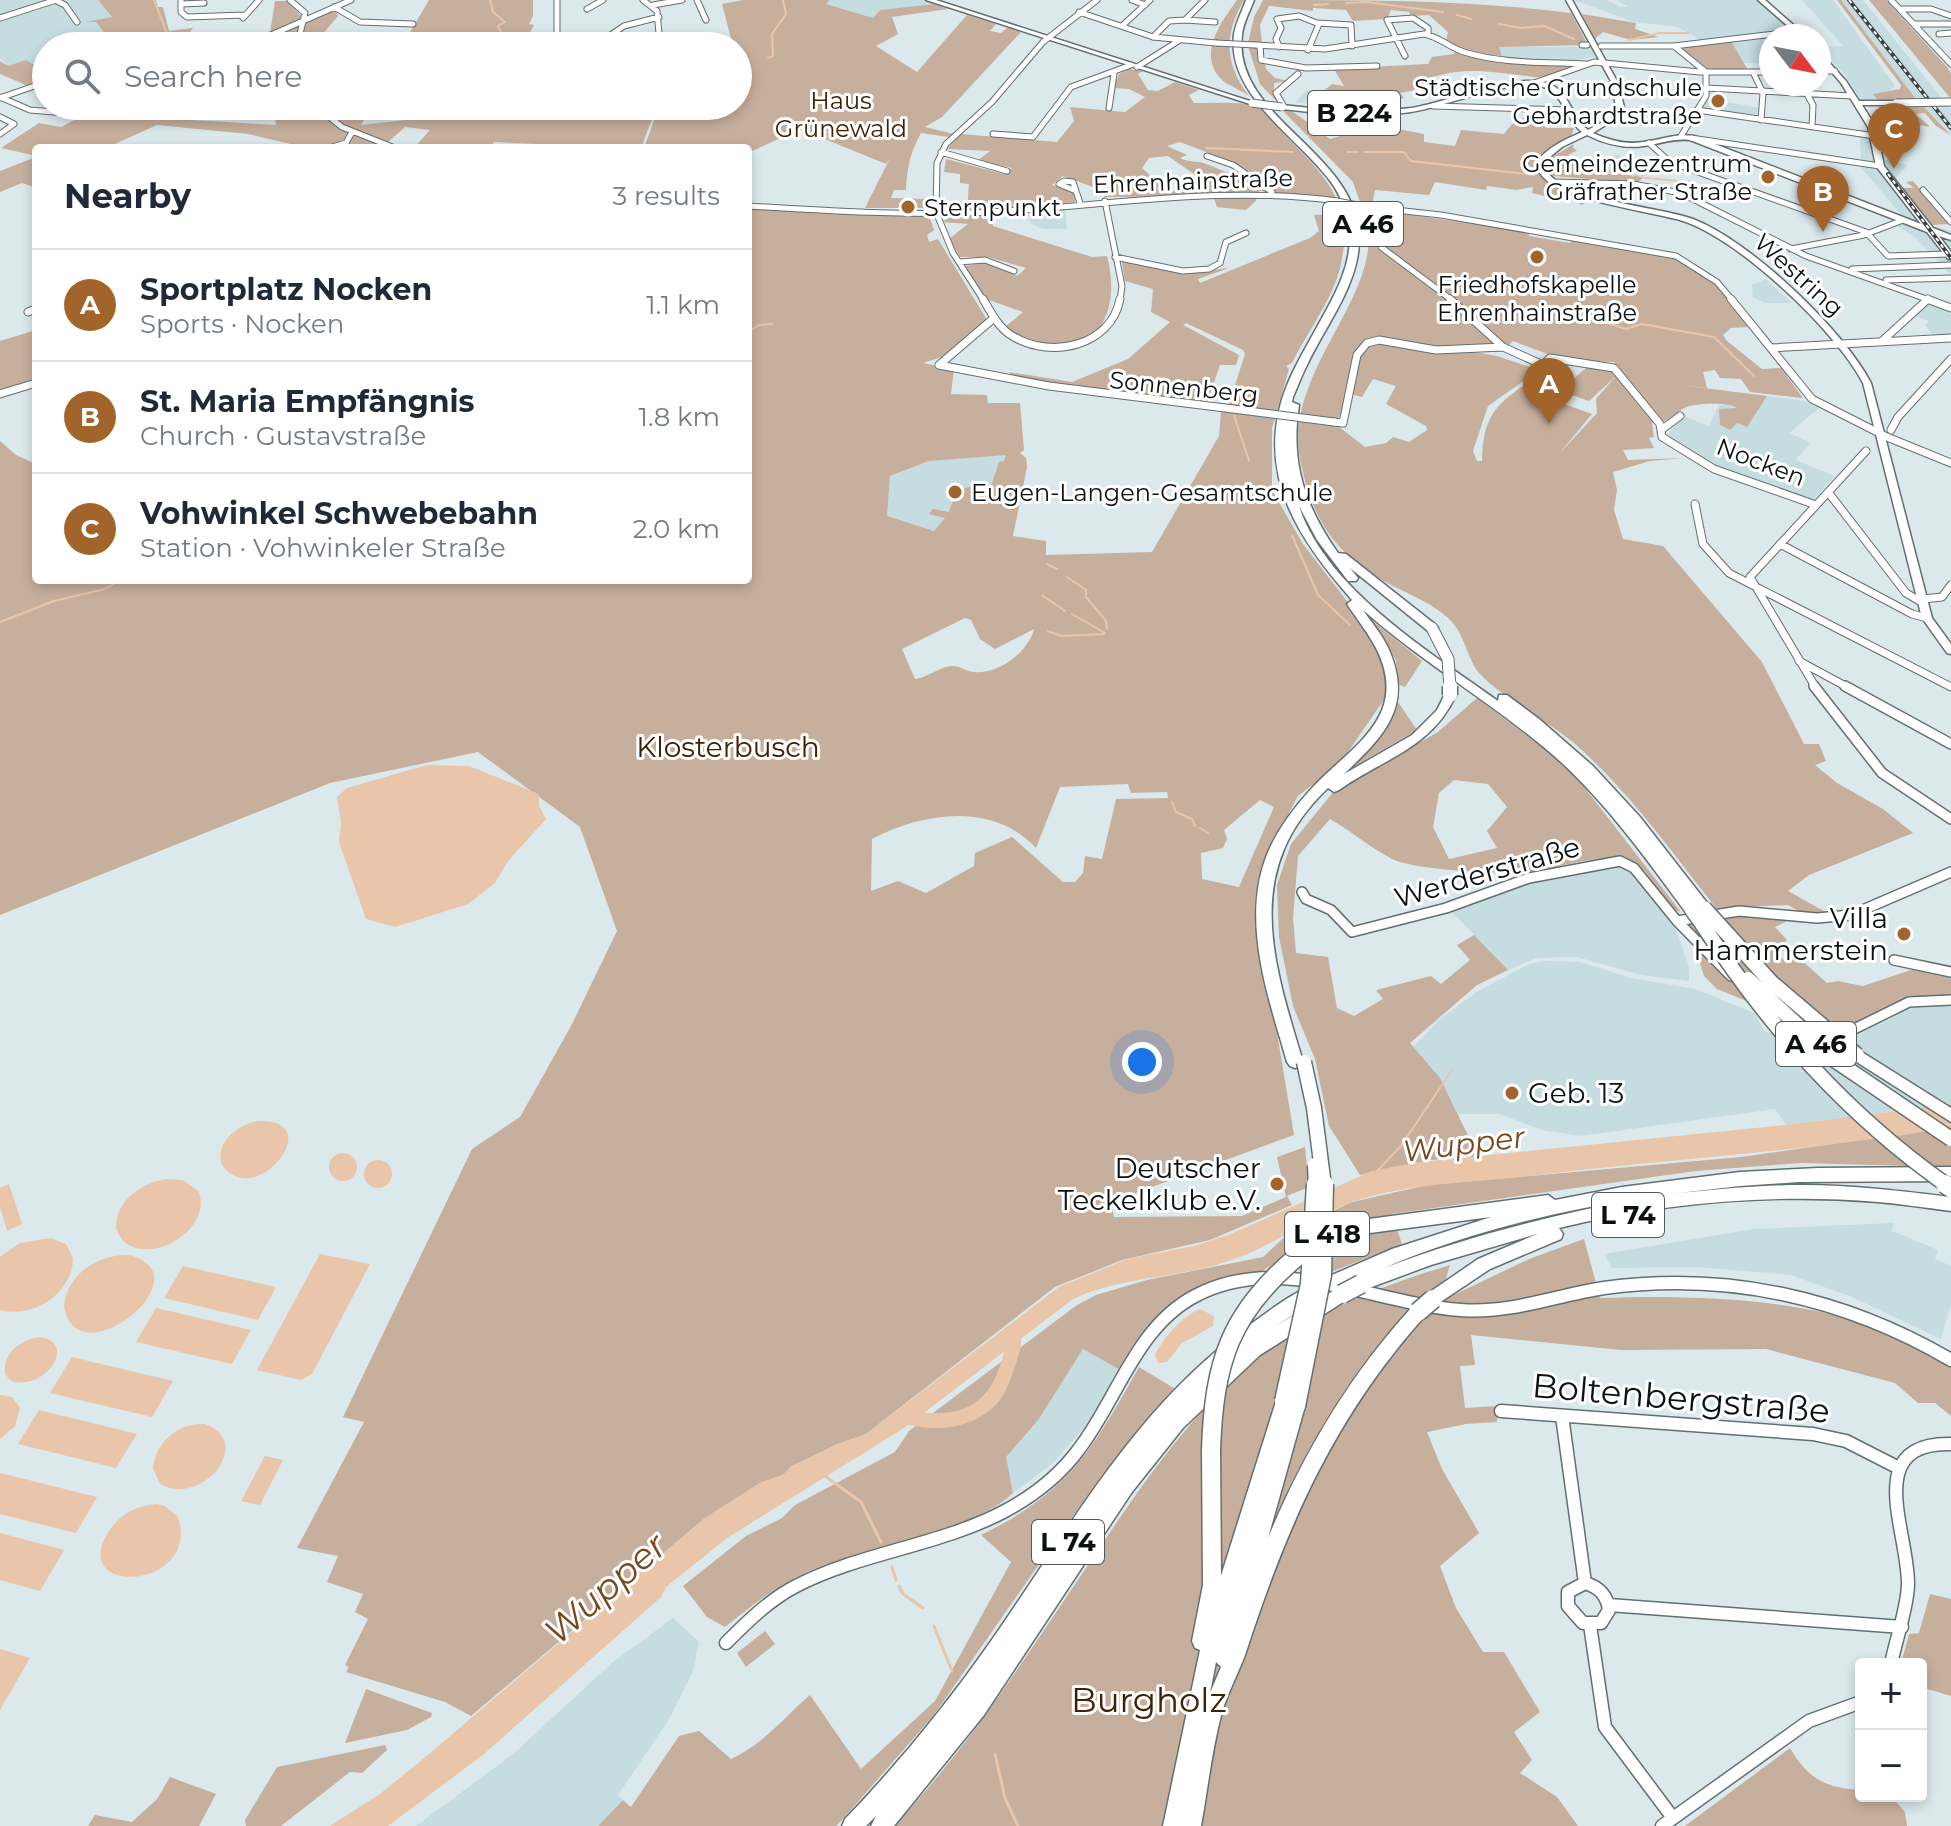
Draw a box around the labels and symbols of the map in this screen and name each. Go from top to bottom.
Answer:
north arrow [1759,24,1831,96]
place label: Städtische Grundschule Gebhardtstraße [1414,73,1702,130]
park label: Haus Grünewald [775,86,907,143]
road number: B 224 [1308,91,1400,135]
marker: Städtische Grundschule Gebhardtstraße [1709,92,1727,110]
pin: C [1868,103,1920,169]
place label: Gemeindezentrum Gräfrather Straße [1522,149,1752,206]
street label: Ehrenhainstraße [1092,163,1294,199]
pin: B [1797,166,1849,232]
marker: Gemeindezentrum Gräfrather Straße [1759,168,1777,186]
place label: Sternpunkt [924,193,1061,222]
marker: Sternpunkt [899,198,917,216]
road number: A 46 [1323,202,1403,246]
street label: Westring [1748,227,1850,323]
marker: Friedhofskapelle Ehrenhainstraße [1528,248,1546,266]
place label: Friedhofskapelle Ehrenhainstraße [1437,270,1637,327]
pin: A [1523,358,1575,424]
street label: Sonnenberg [1108,365,1260,409]
street label: Nocken [1713,432,1809,492]
place label: Eugen-Langen-Gesamtschule [971,478,1333,507]
marker: Eugen-Langen-Gesamtschule [946,483,964,501]
park label: Klosterbusch [636,730,820,764]
street label: Werderstraße [1390,829,1584,915]
place label: Villa Hammerstein [1693,901,1888,967]
marker: Villa Hammerstein [1895,925,1913,943]
road number: A 46 [1776,1022,1856,1066]
your location [1122,1042,1162,1082]
place label: Geb. 13 [1528,1076,1624,1110]
marker: Geb. 13 [1503,1084,1521,1102]
water label: Wupper [1401,1118,1528,1170]
place label: Deutscher Teckelklub e.V. [1058,1151,1261,1217]
marker: Deutscher Teckelklub e.V. [1268,1175,1286,1193]
road number: L 74 [1592,1193,1664,1237]
road number: L 418 [1285,1212,1369,1256]
street label: Boltenbergstraße [1530,1364,1832,1432]
road number: L 74 [1032,1520,1104,1564]
water label: Wupper [535,1522,676,1653]
park label: Burgholz [1071,1679,1227,1721]

